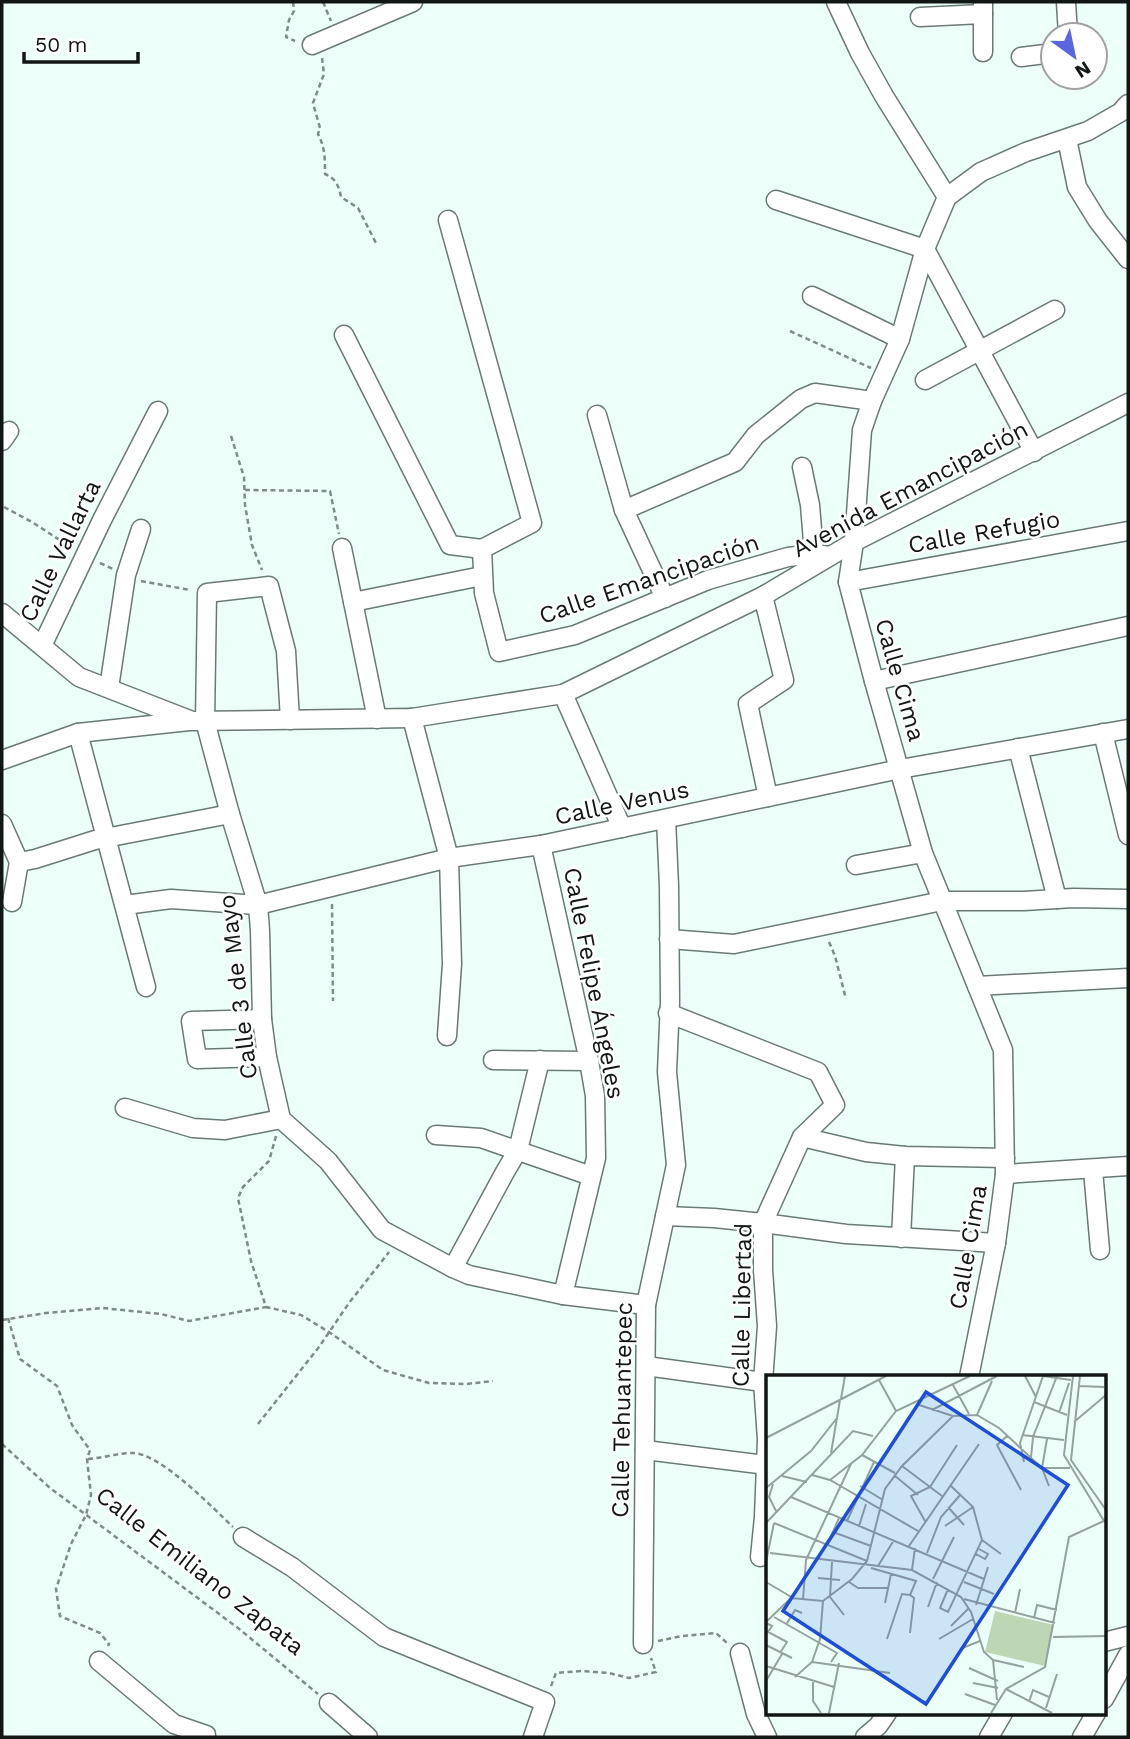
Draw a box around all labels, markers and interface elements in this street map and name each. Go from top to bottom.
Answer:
scale bar [24,21,138,65]
north arrow [1039,21,1109,91]
text: 50 m [35,32,87,57]
text: N [1071,56,1095,83]
street label: Avenida Emancipación [787,415,1033,563]
street label: Calle Vallarta [14,475,106,627]
street label: Calle Refugio [906,505,1062,559]
street label: Calle Emancipación [535,528,763,630]
street label: Calle Cima [869,616,931,744]
street label: Calle Venus [552,775,692,831]
street label: Calle Felipe Ángeles [558,865,630,1101]
street label: Calle 3 de Mayo [213,893,263,1081]
street label: Calle Cima [943,1182,993,1312]
street label: Calle Libertad [727,1223,757,1387]
street label: Calle Tehuantepec [606,1302,638,1518]
inset map [766,1375,1106,1714]
street label: Calle Emiliano Zapata [90,1481,310,1661]

